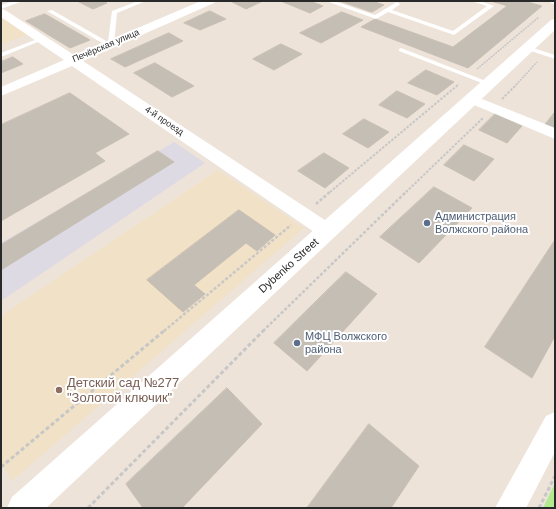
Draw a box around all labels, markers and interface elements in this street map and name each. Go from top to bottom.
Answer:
street label: Печёрская улица [71,27,141,65]
street label: 4-й проезд [143,104,185,138]
place label: Администрация Волжского района [435,210,528,236]
marker: Администрация Волжского района [422,218,432,228]
street label: Dybenko Street [256,236,322,296]
place label: МФЦ Волжского района [305,330,387,356]
marker: МФЦ Волжского района [292,338,302,348]
place label: Детский сад №277 "Золотой ключик" [67,375,179,406]
marker: Детский сад №277 "Золотой ключик" [54,385,64,395]

